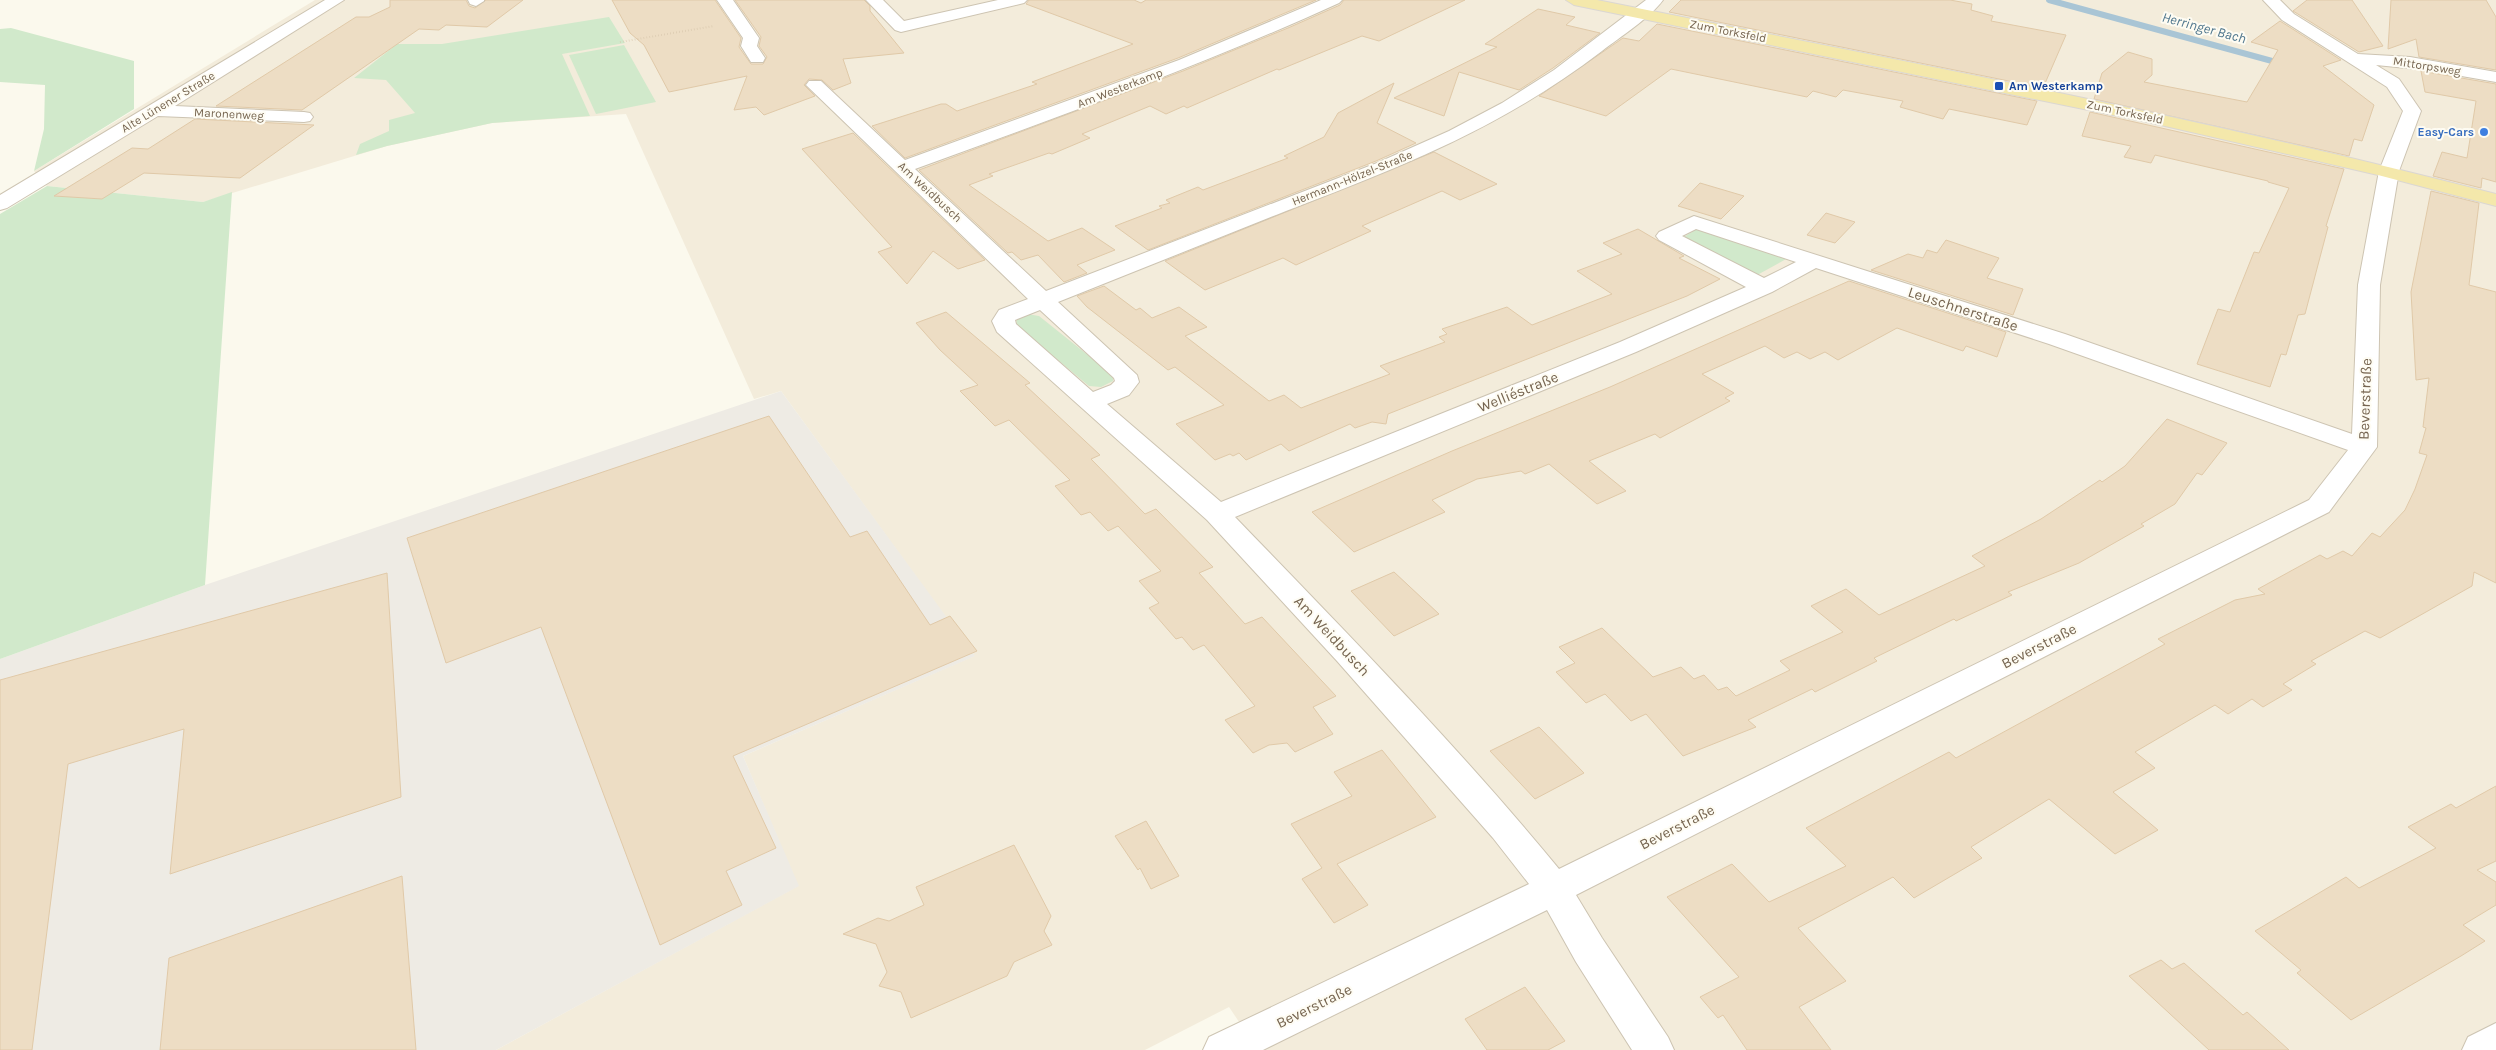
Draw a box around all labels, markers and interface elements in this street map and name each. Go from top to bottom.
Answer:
water label: Herringer Bach [2160,9,2248,47]
street label: Zum Torksfeld [1688,17,1768,45]
street label: Mittorpsweg [2392,54,2462,78]
street label: Am Westerkamp [1075,65,1165,111]
street label: Alte Lünener Straße [119,68,217,136]
place label: Am Westerkamp [2009,79,2103,93]
marker: Am Westerkamp [1993,80,2005,92]
street label: Zum Torksfeld [2085,97,2165,127]
street label: Maronenweg [194,105,265,123]
place label: Easy-Cars [2418,125,2474,139]
marker: Easy-Cars [2478,126,2490,138]
street label: Hermann-Hölzel-Straße [1290,147,1414,209]
street label: Am Weidbusch [895,159,965,225]
street label: Leuschnerstraße [1906,283,2020,335]
street label: Beverstraße [2355,358,2375,440]
street label: Welliéstraße [1475,368,1561,416]
street label: Am Weidbusch [1290,592,1374,680]
street label: Beverstraße [1998,619,2080,673]
street label: Beverstraße [1636,800,1718,854]
street label: Beverstraße [1273,980,1355,1032]

